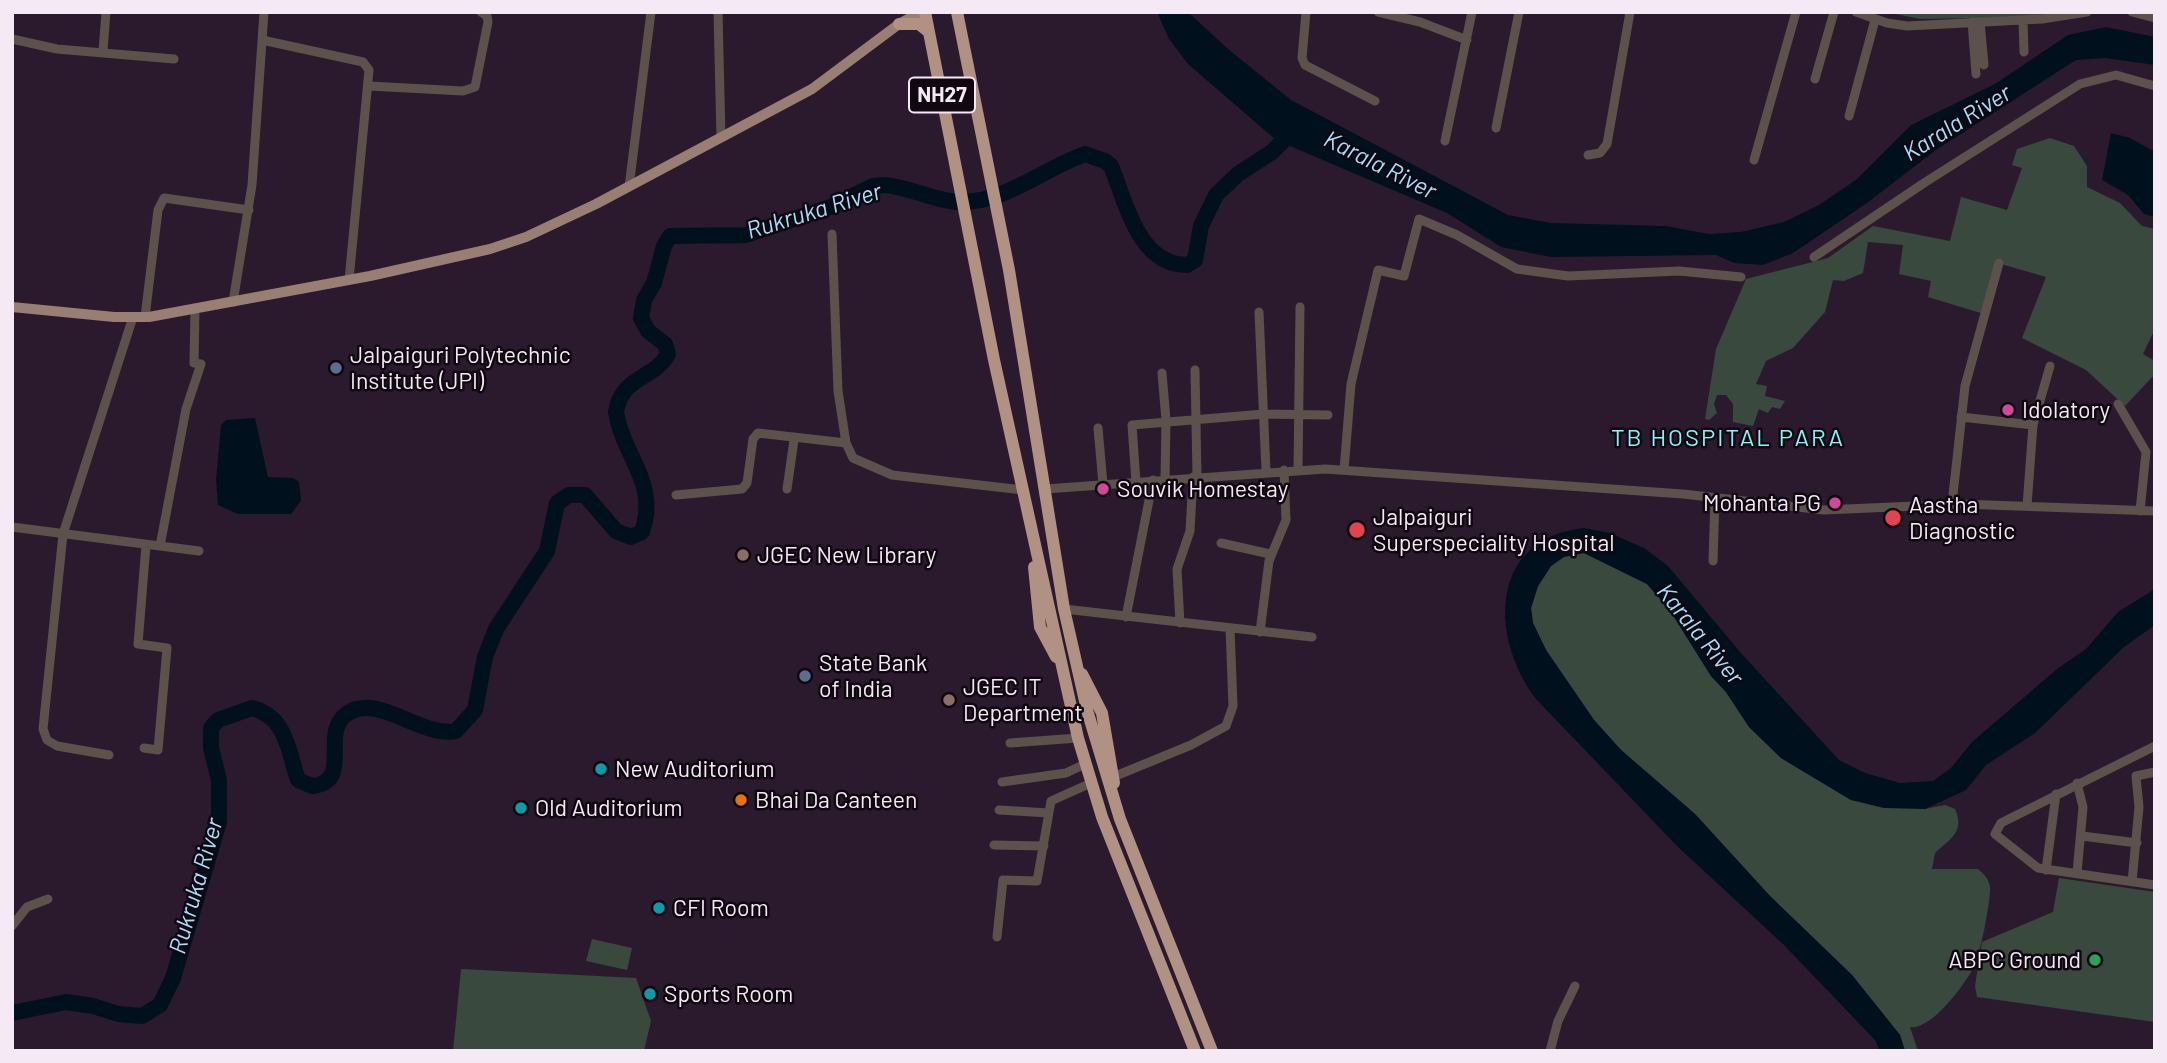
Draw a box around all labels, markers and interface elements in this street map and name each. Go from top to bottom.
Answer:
road number: NH27 [909,78,975,112]
water label: Karala River [1898,78,2016,168]
water label: Karala River [1319,124,1441,206]
water label: Rukruka River [743,177,885,245]
place label: Jalpaiguri Polytechnic Institute (JPI) [350,341,571,395]
marker: Jalpaiguri Polytechnic Institute (JPI) [328,360,344,376]
place label: Idolatory [2022,396,2110,424]
marker: Idolatory [2000,402,2016,418]
district label: TB HOSPITAL PARA [1613,424,1843,452]
place label: Souvik Homestay [1117,475,1288,503]
marker: Souvik Homestay [1095,481,1111,497]
place label: Mohanta PG [1703,489,1821,517]
place label: Aastha Diagnostic [1909,491,2015,545]
marker: Mohanta PG [1827,495,1843,511]
place label: Jalpaiguri Superspeciality Hospital [1373,503,1615,557]
marker: Aastha Diagnostic [1883,508,1903,528]
marker: Jalpaiguri Superspeciality Hospital [1347,520,1367,540]
place label: JGEC New Library [757,541,936,569]
marker: JGEC New Library [735,547,751,563]
water label: Karala River [1650,578,1750,690]
place label: State Bank of India [819,649,927,703]
marker: State Bank of India [797,668,813,684]
place label: JGEC IT Department [963,673,1083,727]
marker: JGEC IT Department [941,692,957,708]
place label: New Auditorium [615,755,775,783]
marker: New Auditorium [593,761,609,777]
place label: Bhai Da Canteen [755,786,917,814]
marker: Bhai Da Canteen [733,792,749,808]
place label: Old Auditorium [535,794,683,822]
marker: Old Auditorium [513,800,529,816]
water label: Rukruka River [163,815,229,957]
place label: CFI Room [673,894,769,922]
marker: CFI Room [651,900,667,916]
place label: ABPC Ground [1948,946,2081,974]
marker: ABPC Ground [2087,952,2103,968]
place label: Sports Room [664,980,793,1008]
marker: Sports Room [642,986,658,1002]

